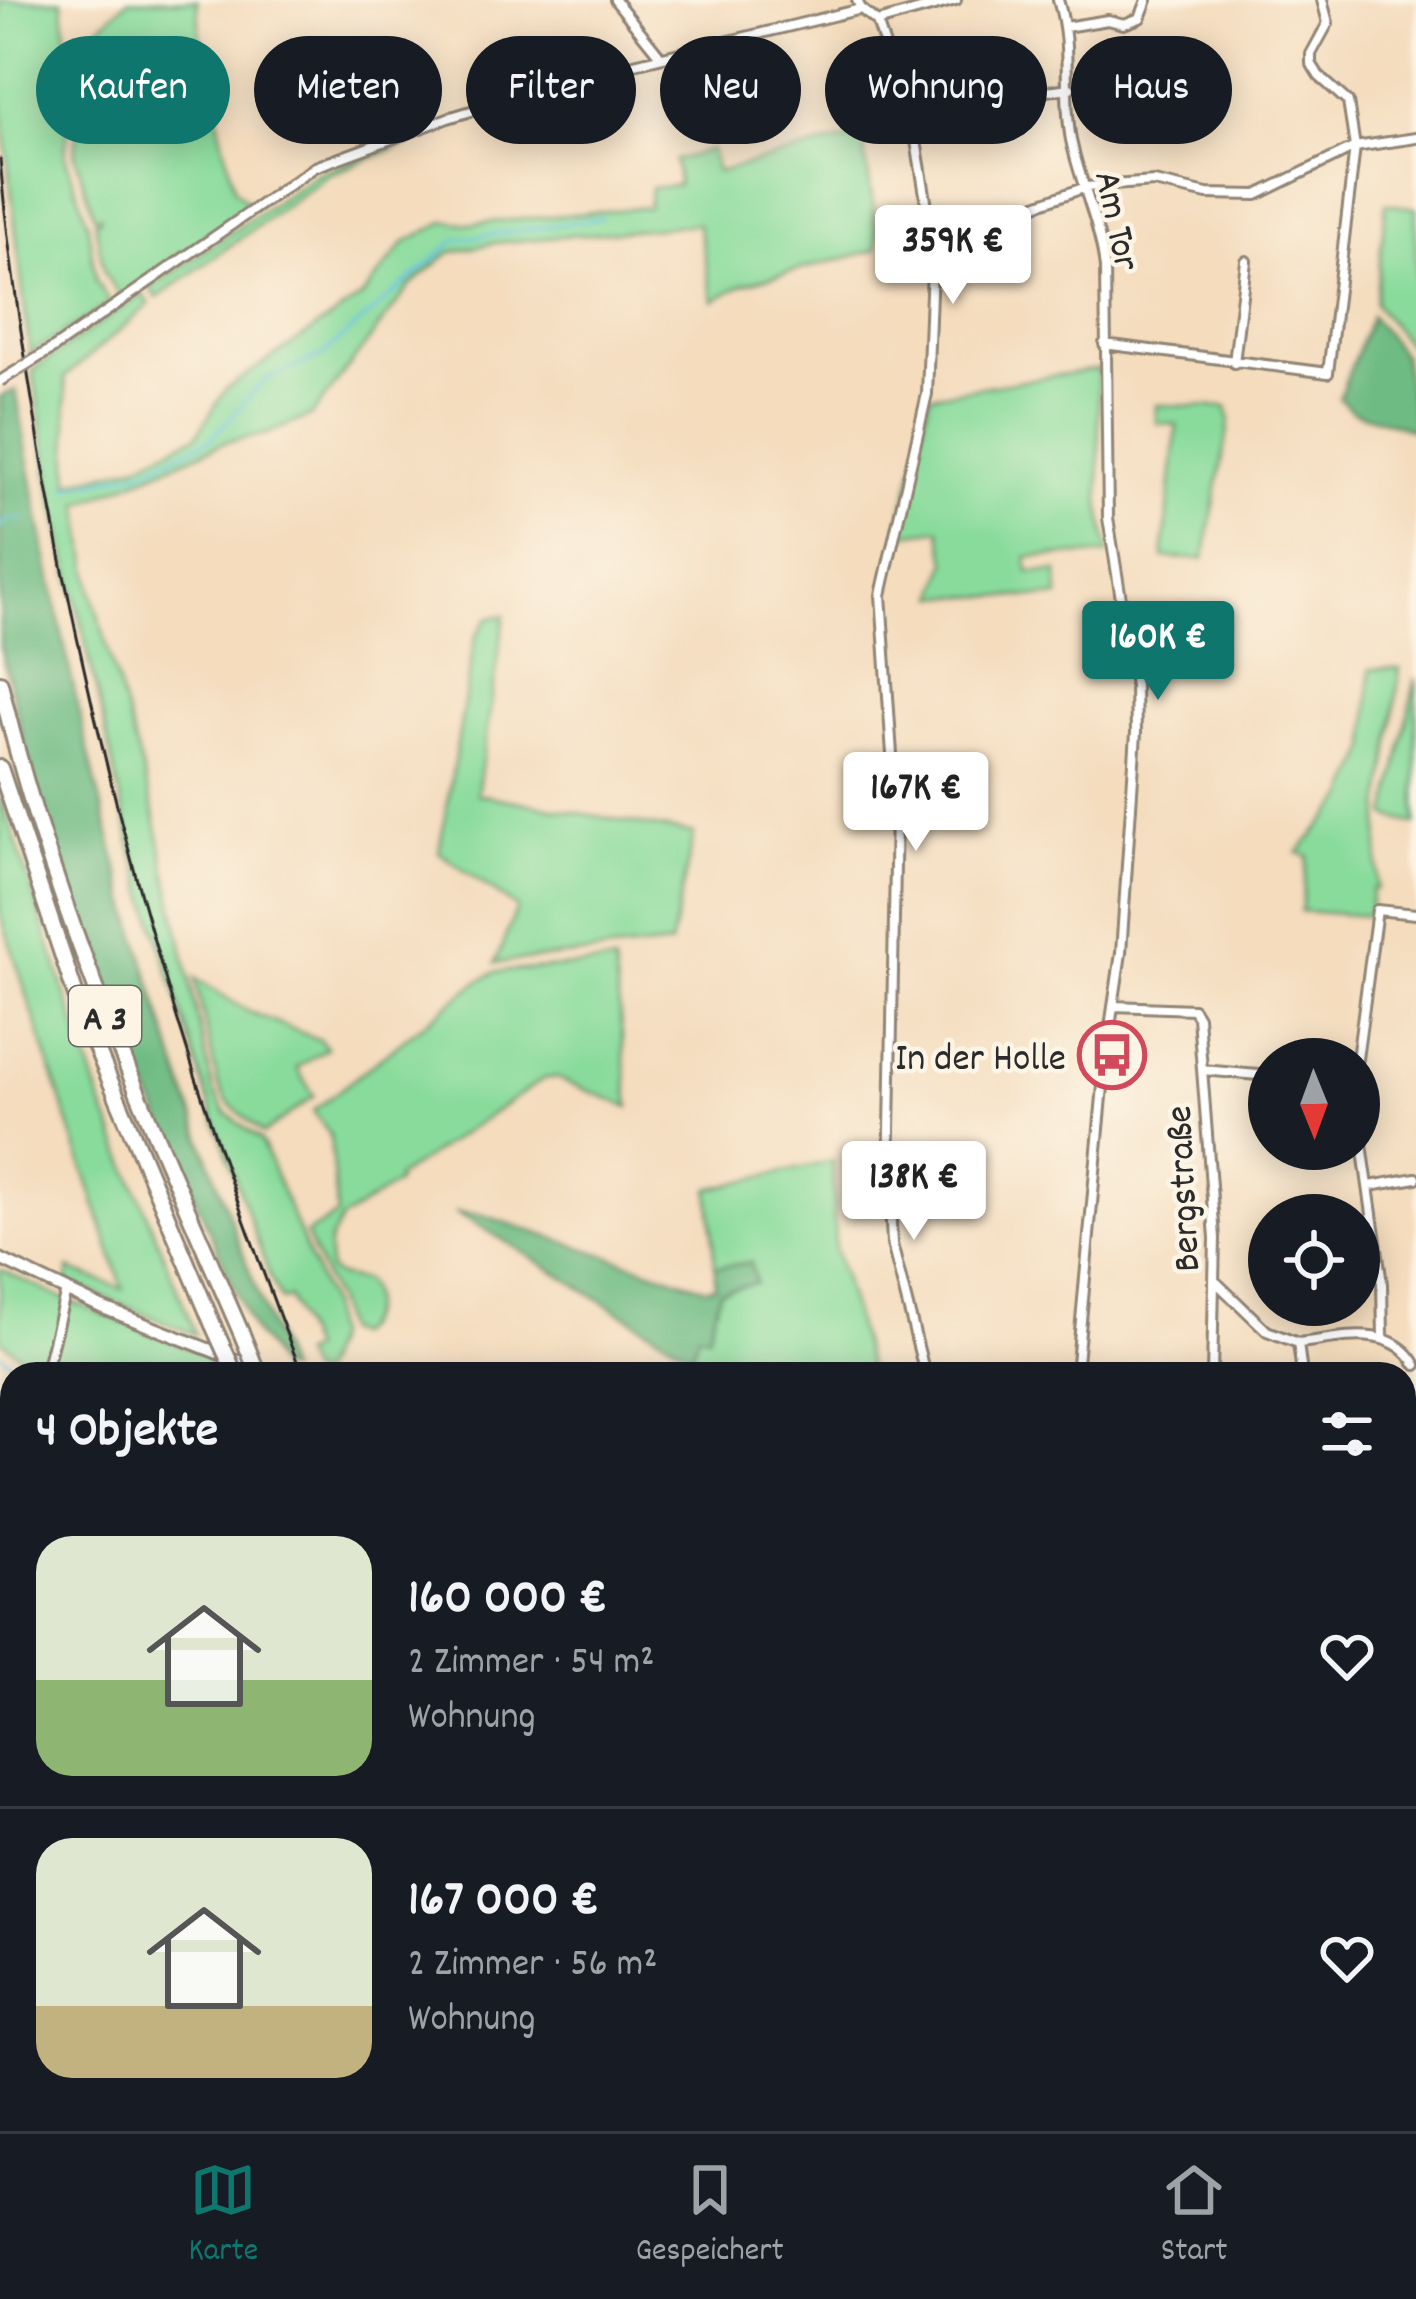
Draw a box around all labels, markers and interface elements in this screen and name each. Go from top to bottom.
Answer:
chip: Kaufen [36,36,230,144]
chip: Mieten [254,36,442,144]
chip: Filter [466,36,636,144]
chip: Neu [660,36,801,144]
chip: Wohnung [825,36,1047,144]
chip: Haus [1071,36,1232,144]
street label: Am Tor [1076,166,1151,277]
pin: 359K € [855,205,1051,307]
text: 359K € [902,216,1004,271]
pin: 160K € [1060,601,1256,703]
text: 160K € [1109,612,1207,667]
pin: 167K € [818,752,1014,854]
text: 167K € [870,763,962,818]
road number: A 3 [69,986,141,1046]
bus stop icon: In der Holle [1077,1020,1147,1090]
place label: In der Holle [895,1034,1066,1089]
north arrow [1248,1038,1380,1170]
map controls [1248,1038,1380,1326]
street label: Bergstraße [1155,1104,1218,1273]
pin: 138K € [816,1141,1012,1243]
text: 138K € [869,1152,959,1207]
button: locate [1248,1194,1380,1326]
text: 4 Objekte [36,1398,218,1470]
icon: filters [1314,1401,1380,1467]
text: 160 000 € [408,1565,607,1637]
icon: home [132,1584,276,1728]
icon: heart [1314,1623,1380,1689]
text: 2 Zimmer · 54 m² [408,1637,654,1692]
text: Wohnung [408,1692,536,1747]
text: 167 000 € [408,1867,599,1939]
icon: home [132,1886,276,2030]
icon: heart [1314,1925,1380,1991]
text: 2 Zimmer · 56 m² [408,1939,657,1994]
text: Wohnung [408,1994,536,2049]
tab: Karte [189,2157,258,2276]
tab: Gespeichert [635,2157,784,2276]
tab: Start [1161,2157,1227,2276]

